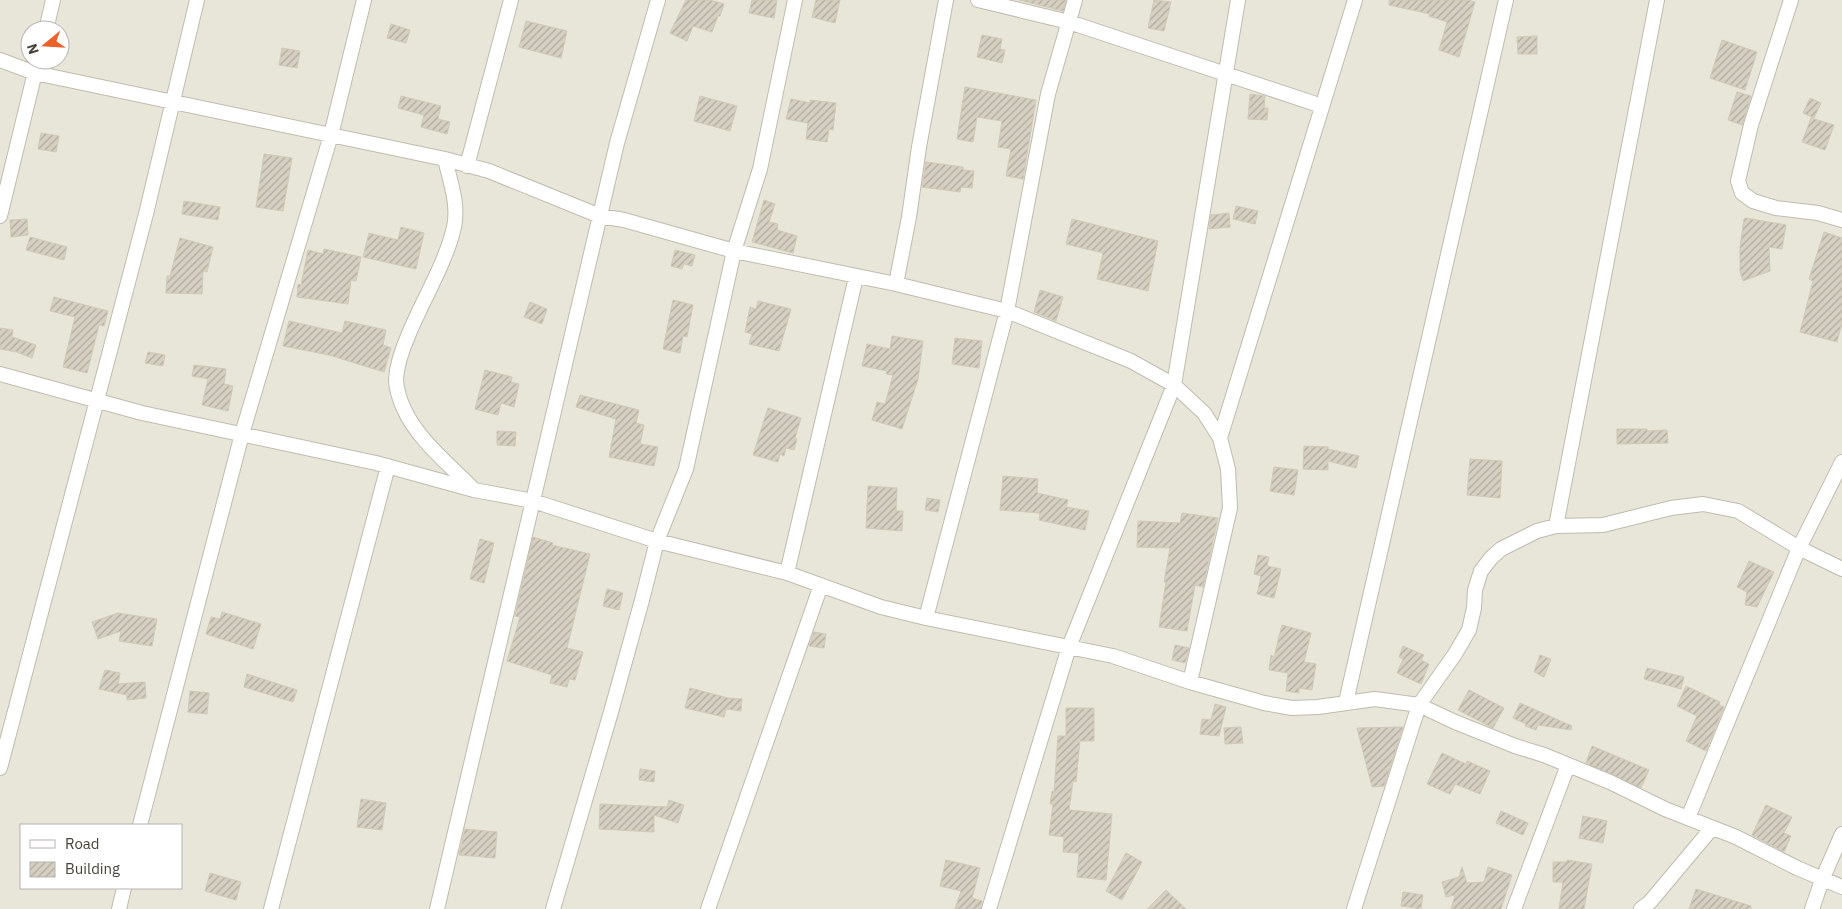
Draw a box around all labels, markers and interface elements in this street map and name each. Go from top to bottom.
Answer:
north arrow [20,20,70,70]
text: N [23,41,43,57]
legend [20,824,182,889]
text: Road [65,834,100,853]
text: Building [65,859,120,878]

